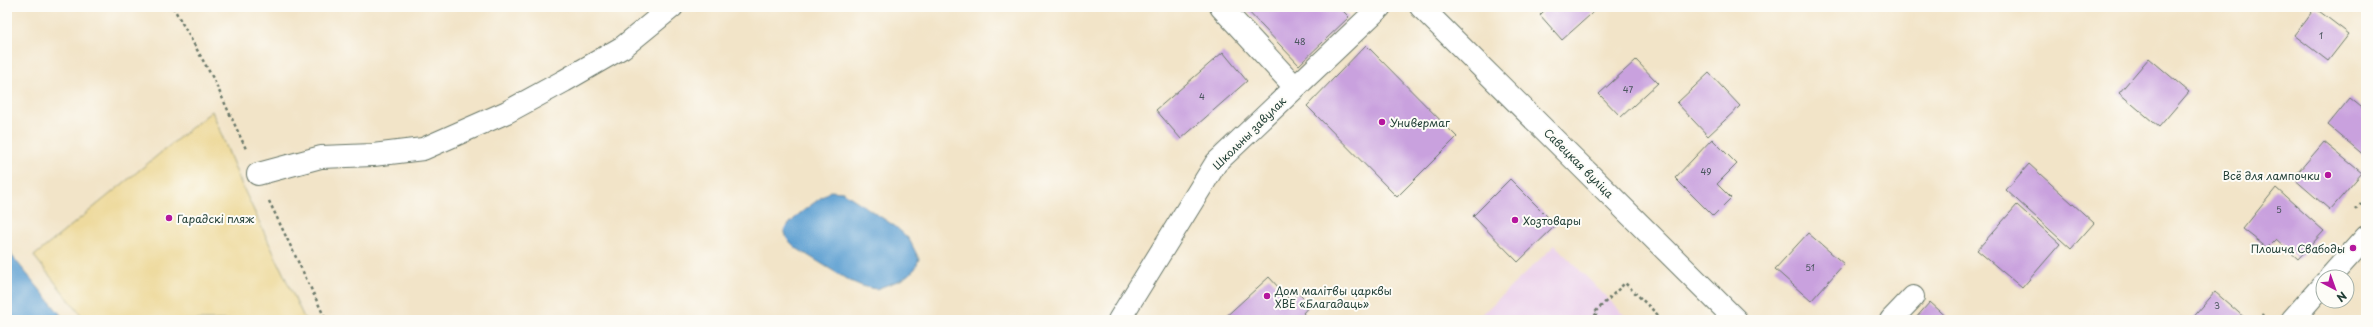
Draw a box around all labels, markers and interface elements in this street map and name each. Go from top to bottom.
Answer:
house number: 1 [2319,28,2323,42]
house number: 48 [1294,34,1306,48]
house number: 47 [1623,82,1633,96]
house number: 4 [1199,89,1205,103]
street label: Школьны завулак [1208,92,1290,174]
place label: Универмаг [1390,114,1450,131]
marker: Универмаг [1377,117,1387,127]
street label: Савецкая вуліца [1540,124,1618,202]
house number: 49 [1700,164,1712,178]
place label: Всё для лампочки [2223,167,2320,184]
marker: Всё для лампочки [2323,170,2333,180]
house number: 5 [2276,202,2282,216]
place label: Гарадскі пляж [177,210,255,227]
place label: Хозтовары [1523,212,1581,229]
marker: Гарадскі пляж [164,213,174,223]
marker: Хозтовары [1510,215,1520,225]
place label: Плошча Свабоды [2251,240,2345,257]
marker: Плошча Свабоды [2348,243,2358,253]
house number: 51 [1805,260,1815,274]
north arrow [2315,269,2355,309]
place label: Дом малітвы царквы ХВЕ «Благадаць» [1274,282,1392,312]
text: N [2333,288,2351,306]
marker: Дом малітвы царквы ХВЕ «Благадаць» [1262,291,1272,301]
house number: 3 [2214,298,2220,312]

